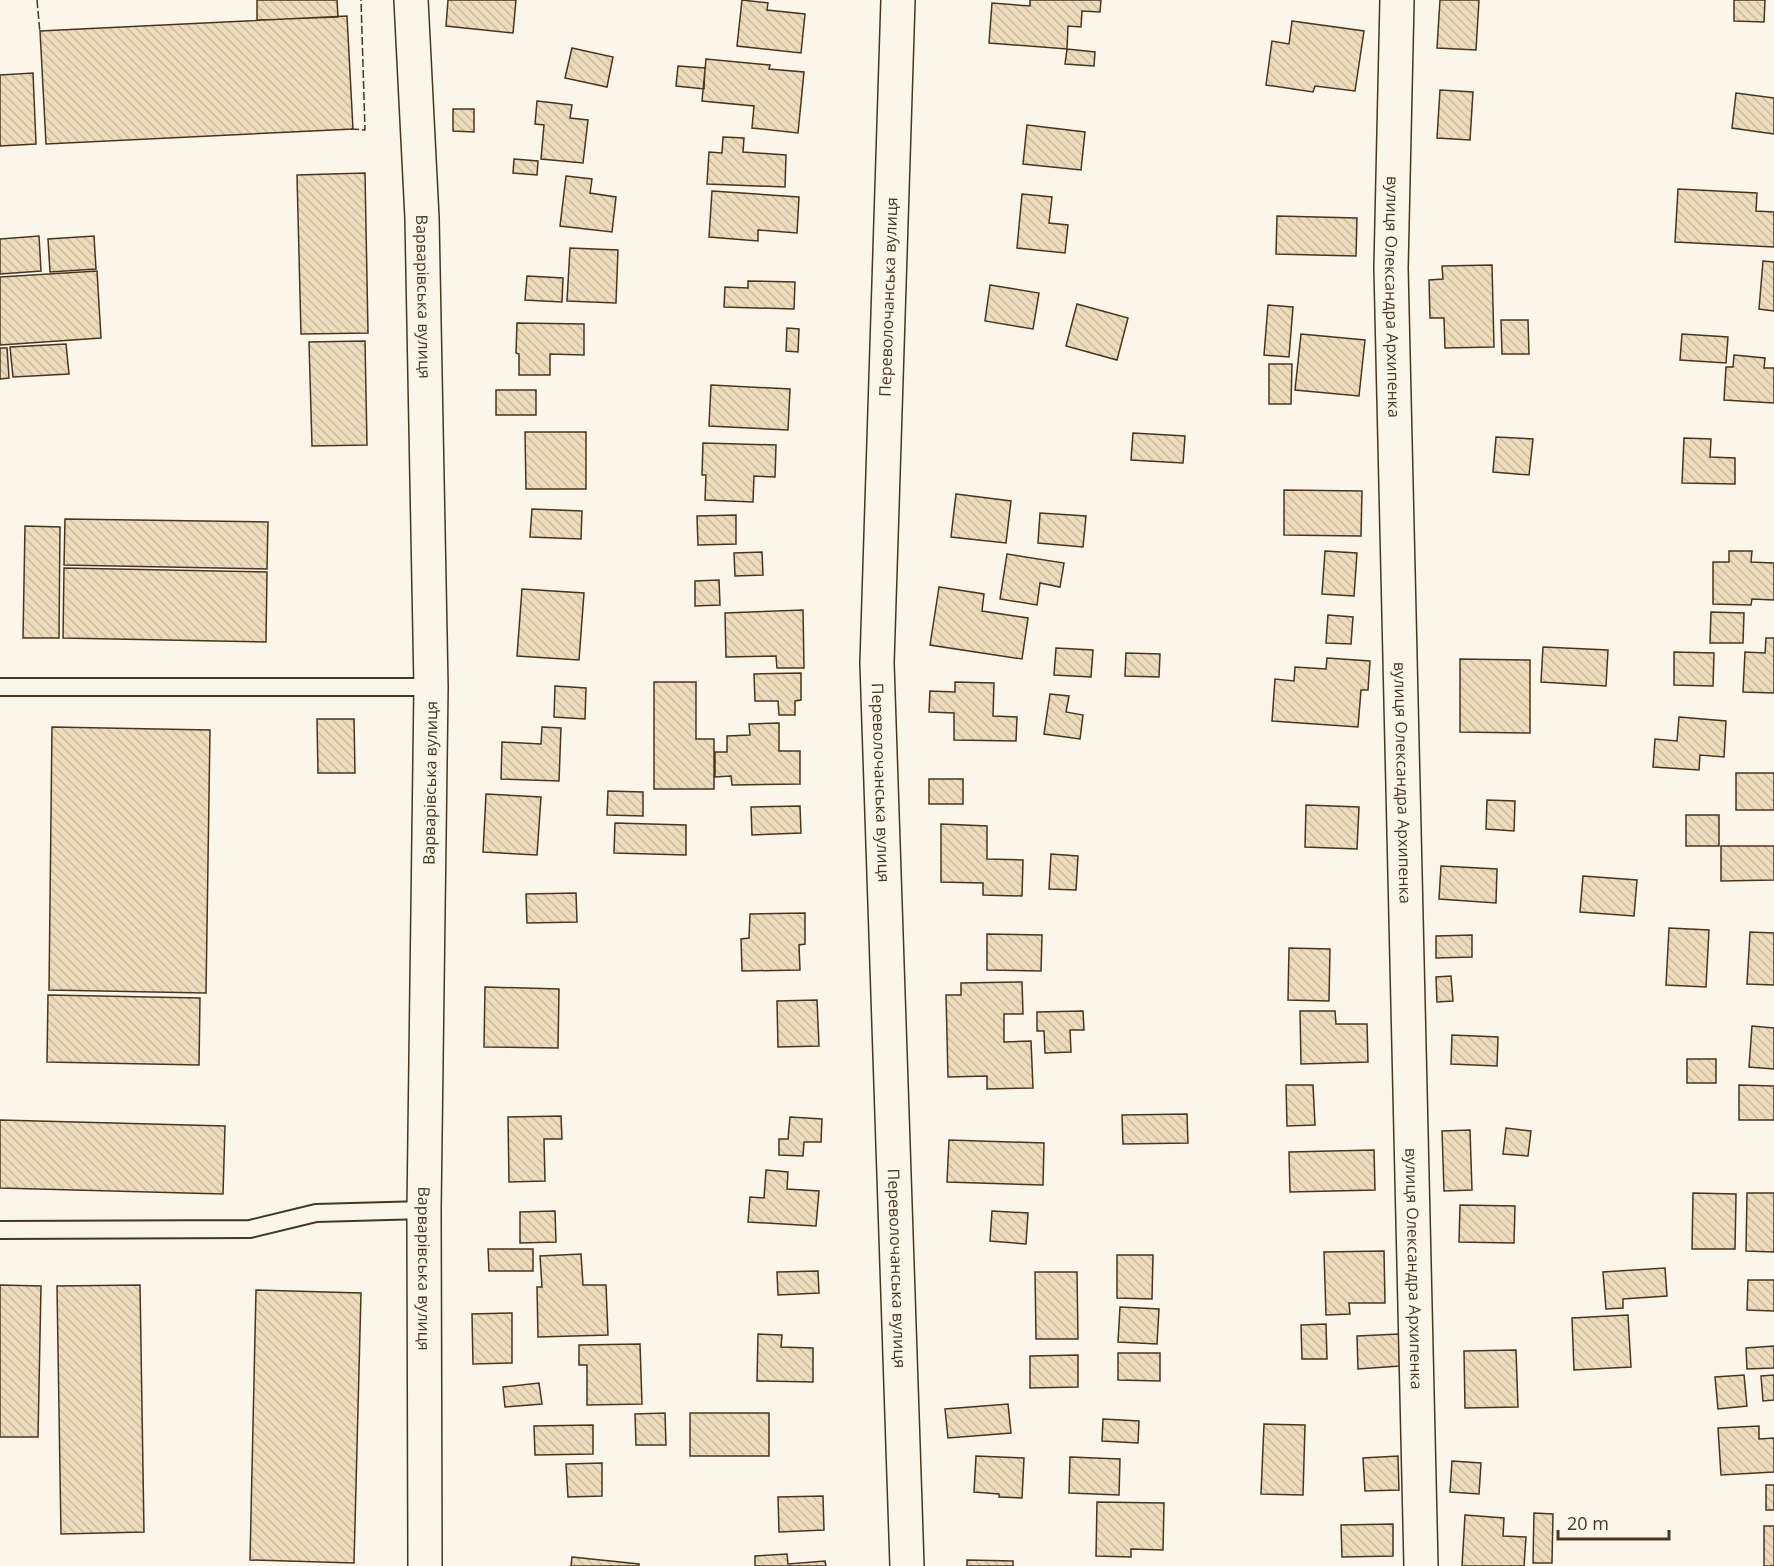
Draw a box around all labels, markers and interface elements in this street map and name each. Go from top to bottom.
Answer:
street label: вулиця Олександра Архипенка [1380,176,1405,418]
street label: Переволочанська вулиця [874,197,902,397]
street label: Варварівська вулиця [411,215,436,379]
street label: вулиця Олександра Архипенка [1389,662,1417,904]
street label: Переволочанська вулиця [867,683,895,883]
street label: Варварівська вулиця [418,701,442,865]
street label: вулиця Олександра Архипенка [1400,1148,1428,1390]
street label: Переволочанська вулиця [883,1168,911,1368]
street label: Варварівська вулиця [413,1186,435,1351]
scale bar [1558,1503,1669,1541]
text: 20 m [1567,1511,1609,1535]

